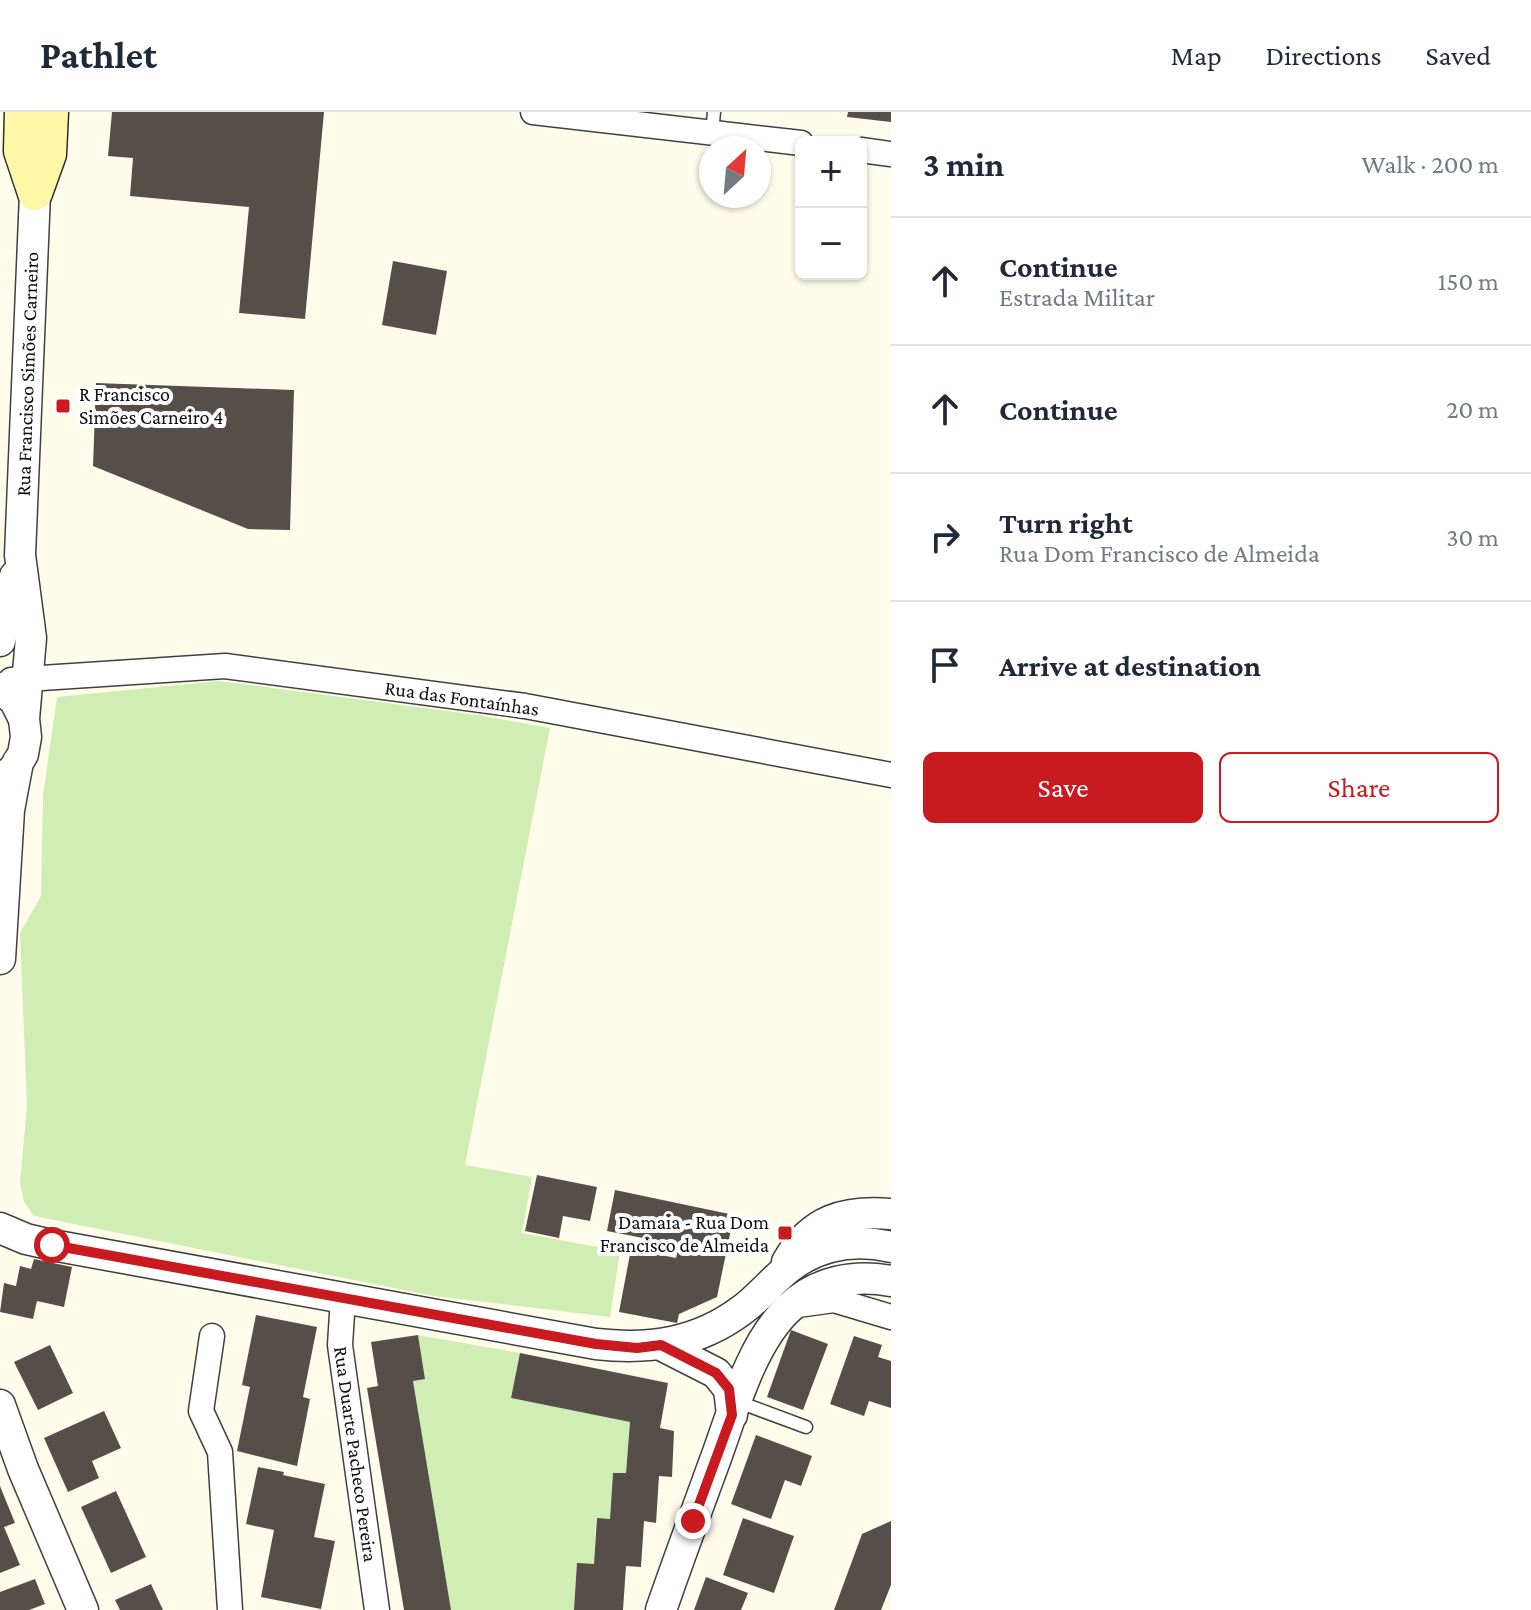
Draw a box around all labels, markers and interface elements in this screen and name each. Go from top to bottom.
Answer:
text: Pathlet [40,34,157,76]
text: Map [1171,40,1222,71]
text: Directions [1266,40,1381,71]
text: Saved [1425,40,1491,71]
north arrow [699,136,771,208]
map controls [795,136,867,280]
button: + [795,136,867,208]
text: 3 min [923,146,1004,183]
text: Walk · 200 m [1361,150,1499,179]
button: − [795,208,867,280]
text: Continue [999,250,1118,283]
street label: Rua Francisco Simões Carneiro [12,251,42,497]
icon: ahead [923,259,967,303]
text: 150 m [1438,267,1499,296]
text: Estrada Militar [999,283,1155,312]
place label: R Francisco Simões Carneiro 4 [79,383,223,428]
icon: ahead [923,387,967,431]
text: Continue [999,393,1118,426]
text: 20 m [1446,395,1499,424]
marker: R Francisco Simões Carneiro 4 [54,397,72,415]
text: Turn right [999,506,1133,539]
icon: right [923,515,967,559]
text: 30 m [1446,523,1499,552]
text: Rua Dom Francisco de Almeida [999,539,1320,568]
icon: arrive [923,643,967,687]
text: Arrive at destination [999,649,1261,682]
street label: Rua das Fontaínhas [383,676,541,720]
button: Save [923,752,1203,823]
button: Share [1219,752,1499,823]
place label: Damaia - Rua Dom Francisco de Almeida [600,1211,769,1256]
marker: Damaia - Rua Dom Francisco de Almeida [776,1224,794,1242]
route start [34,1227,70,1263]
street label: Rua Duarte Pacheco Pereira [330,1345,382,1563]
route end [675,1503,711,1539]

